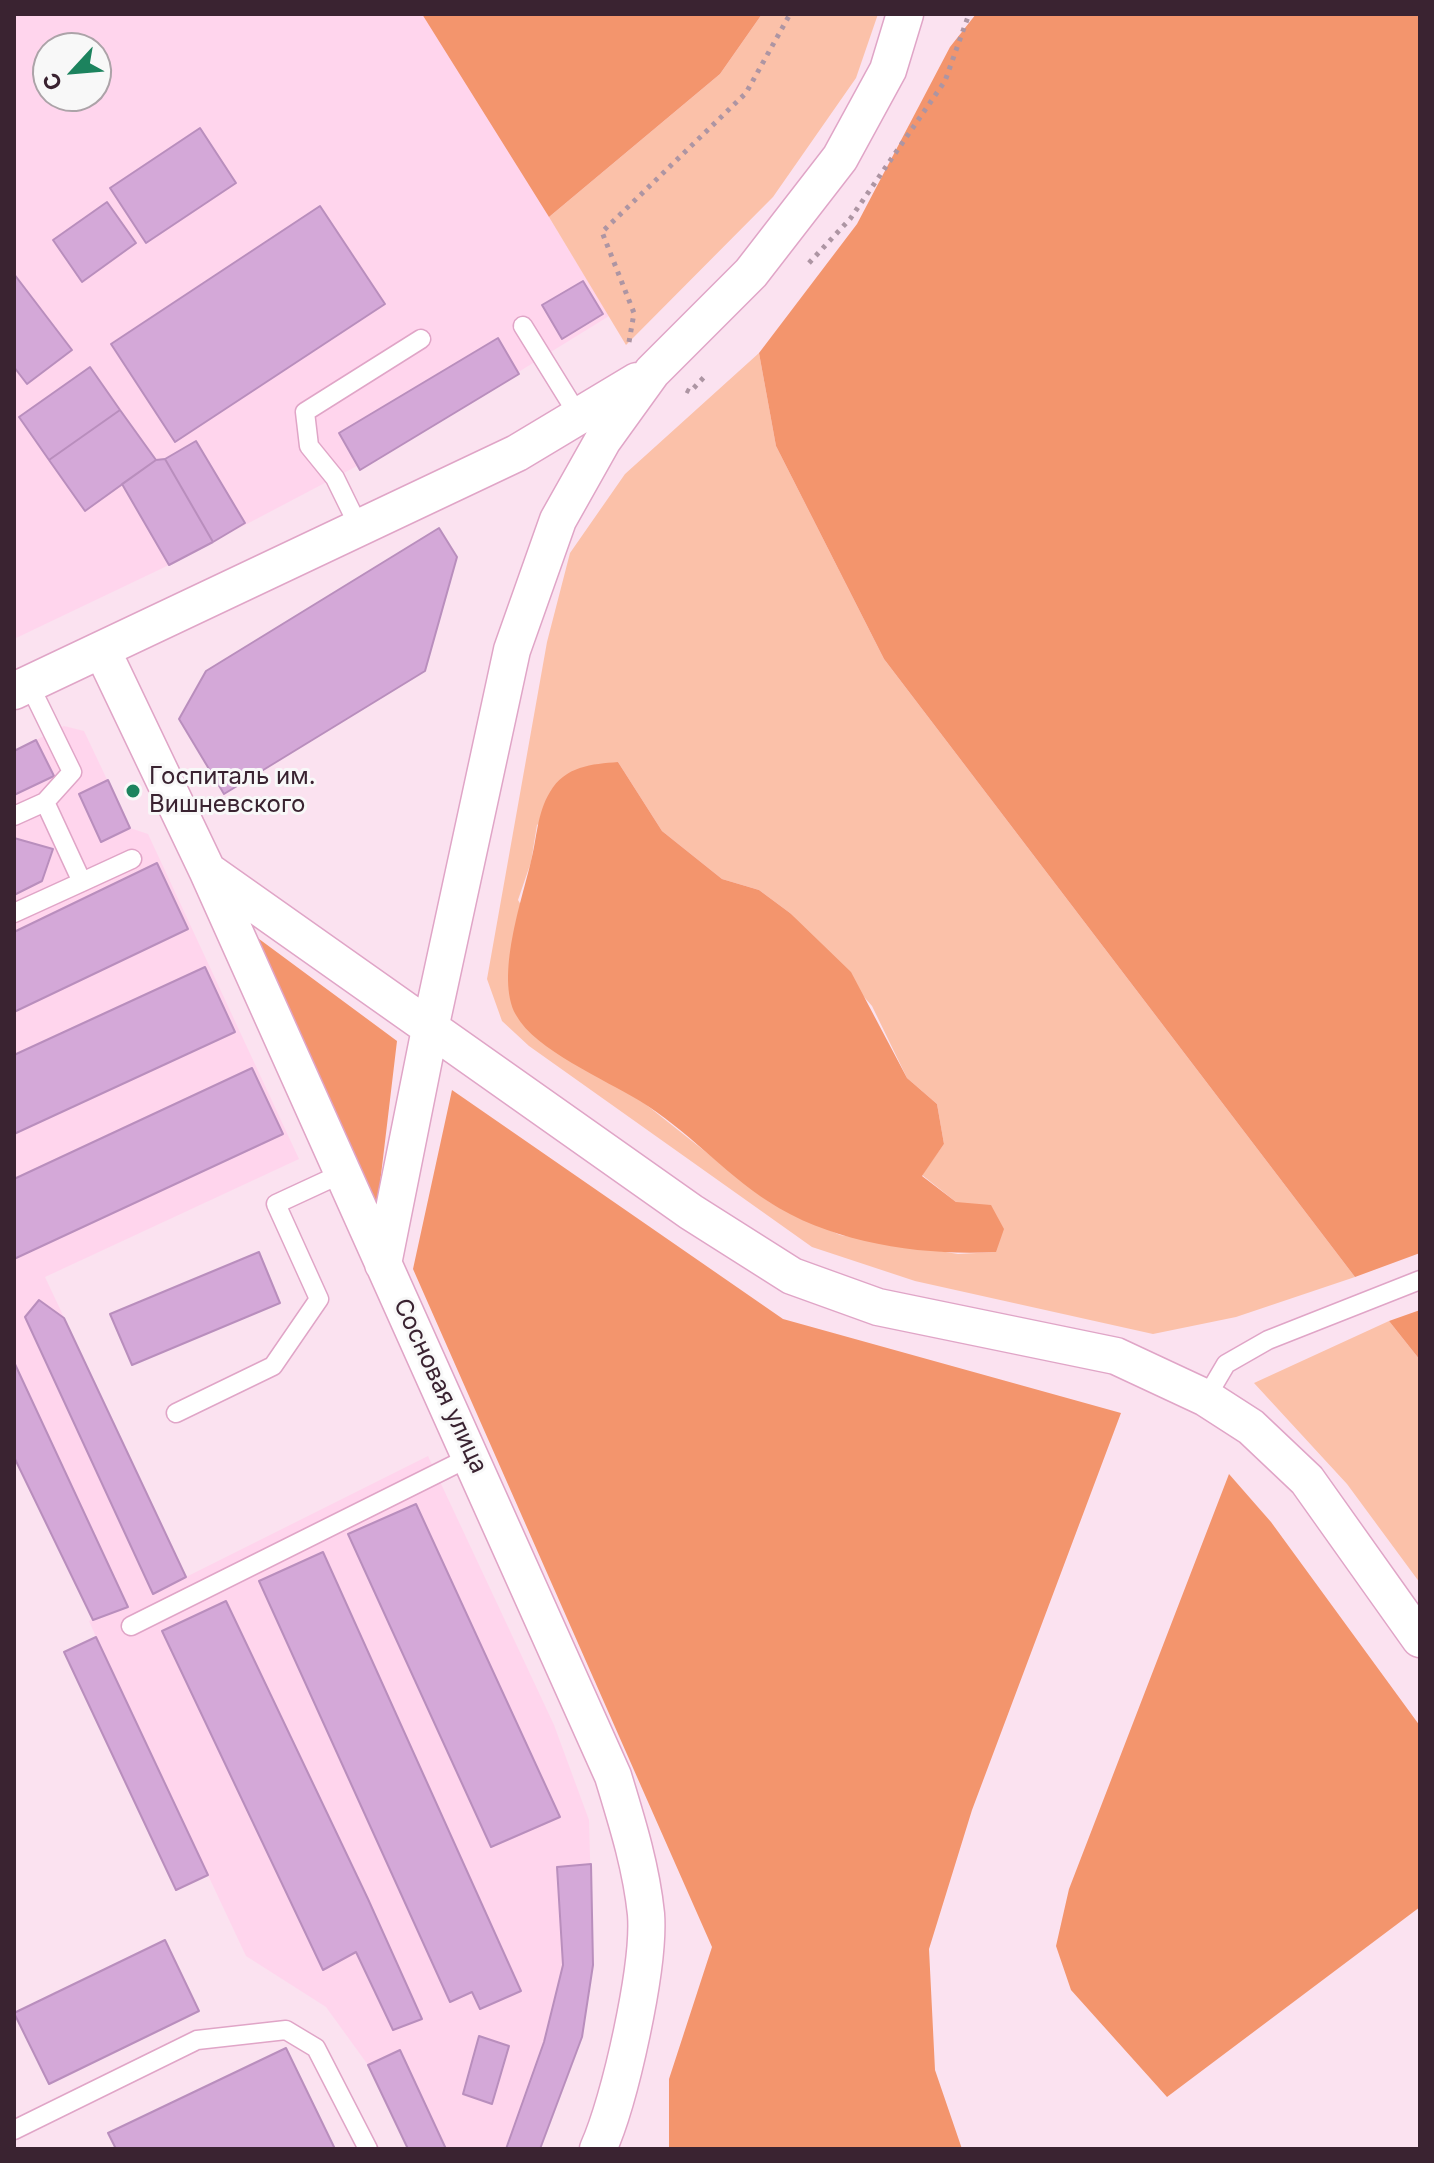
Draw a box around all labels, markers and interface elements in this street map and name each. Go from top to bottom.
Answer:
north arrow [32,32,112,112]
text: С [37,69,67,95]
place label: Госпиталь им. Вишневского [149,763,316,819]
marker: Госпиталь им. Вишневского [124,782,142,800]
street label: Сосновая улица [387,1294,493,1478]

